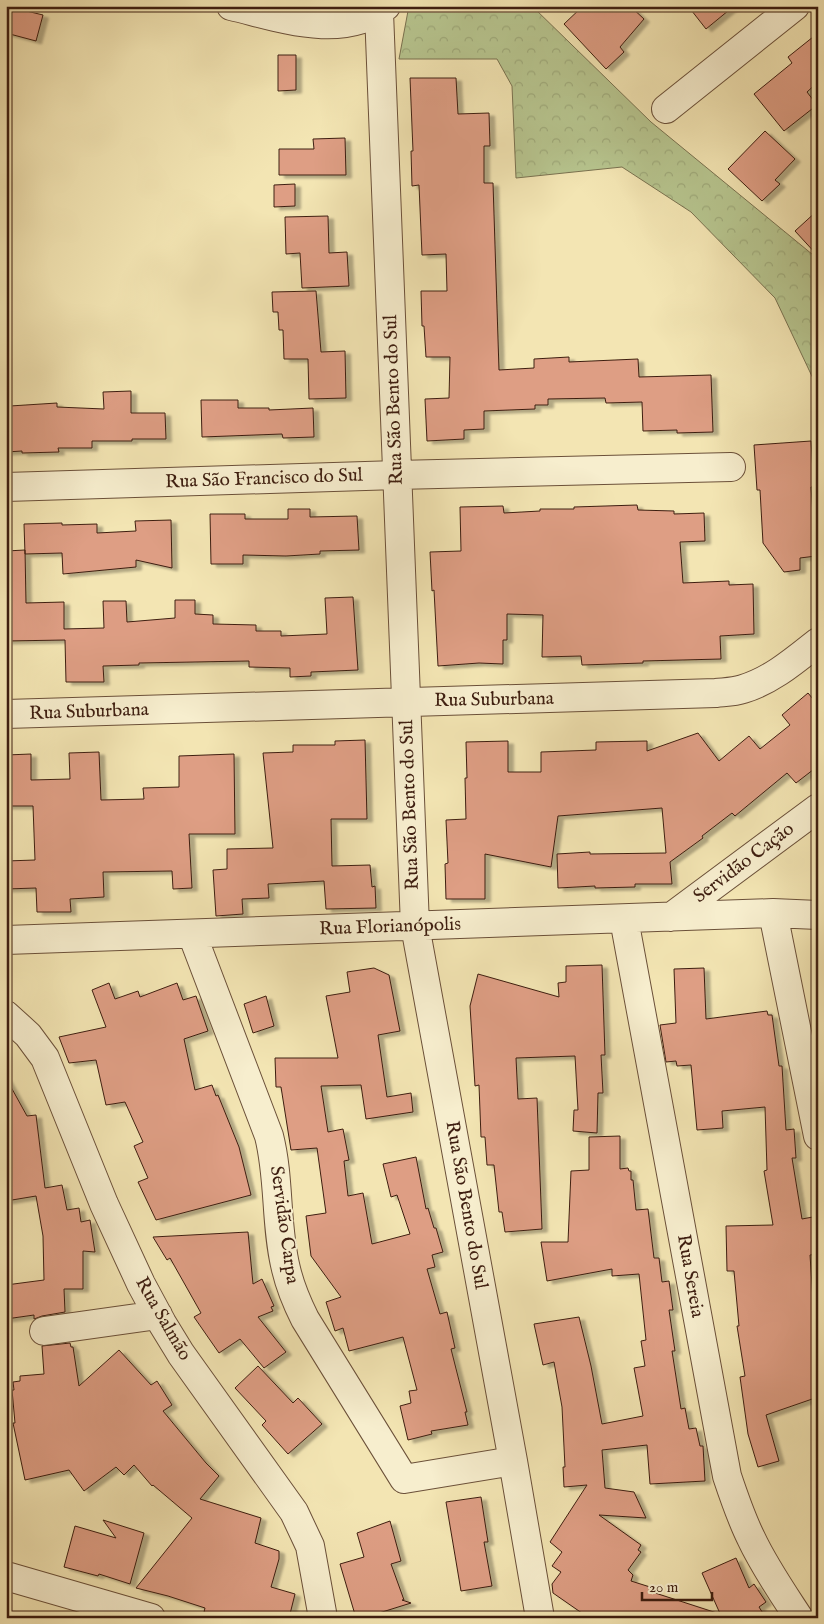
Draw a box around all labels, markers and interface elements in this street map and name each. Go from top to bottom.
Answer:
street label: Rua São Bento do Sul [379,314,409,486]
street label: Rua São Francisco do Sul [165,464,364,494]
street label: Rua Suburbana [434,687,555,713]
street label: Rua Suburbana [29,698,150,726]
street label: Rua São Bento do Sul [395,719,425,891]
street label: Servidão Cação [689,817,799,909]
street label: Rua Florianópolis [319,913,461,941]
street label: Rua São Bento do Sul [439,1119,493,1292]
street label: Servidão Carpa [264,1164,304,1286]
street label: Rua Sereia [671,1233,709,1320]
street label: Rua Salmão [129,1273,197,1365]
scale bar [642,1569,712,1601]
text: 20 m [649,1578,679,1597]

